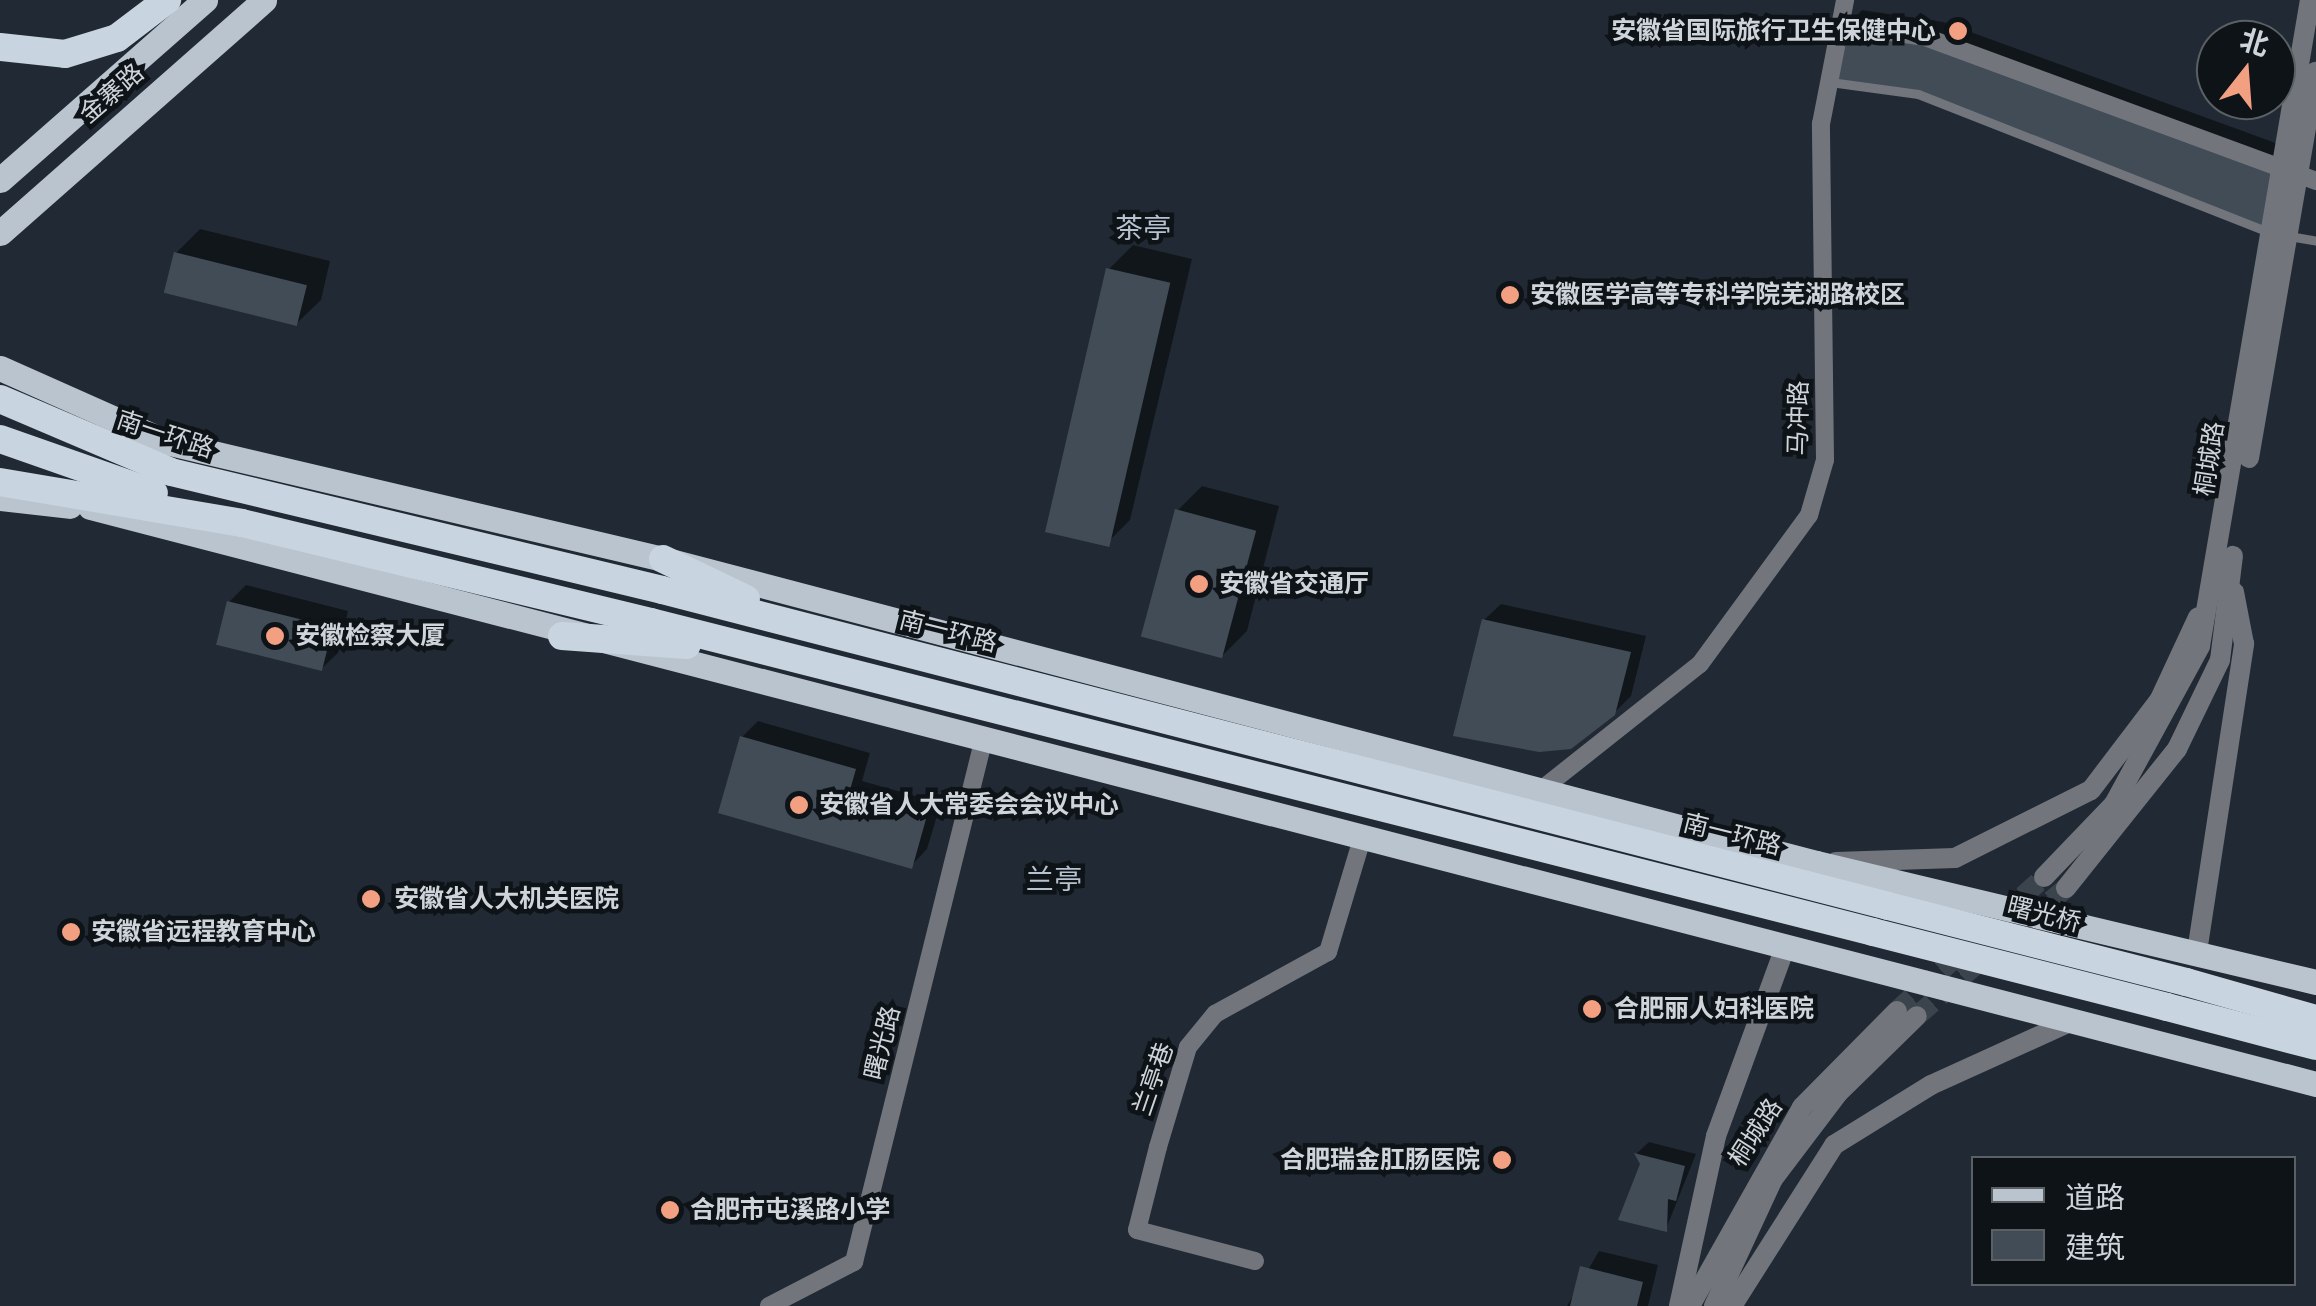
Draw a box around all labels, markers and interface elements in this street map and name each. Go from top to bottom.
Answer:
place label: 安徽省国际旅行卫生保健中心 [1611,16,1936,46]
marker: 安徽省国际旅行卫生保健中心 [1945,18,1971,44]
north arrow [2196,20,2296,120]
text: 北 [2236,23,2273,63]
street label: 金寨路 [74,58,150,130]
district label: 茶亭 [1115,212,1171,246]
place label: 安徽医学高等专科学院芜湖路校区 [1530,280,1905,310]
marker: 安徽医学高等专科学院芜湖路校区 [1499,284,1521,306]
street label: 马冲路 [1783,380,1815,456]
street label: 南一环路 [113,405,217,465]
street label: 桐城路 [2189,420,2231,498]
place label: 安徽省交通厅 [1219,569,1369,599]
marker: 安徽省交通厅 [1188,573,1210,595]
street label: 南一环路 [896,605,1000,659]
place label: 安徽检察大厦 [295,621,445,651]
marker: 安徽检察大厦 [264,625,286,647]
place label: 安徽省人大常委会会议中心 [819,790,1119,820]
marker: 安徽省人大常委会会议中心 [788,794,810,816]
street label: 南一环路 [1680,808,1784,862]
district label: 兰亭 [1026,863,1082,897]
place label: 安徽省人大机关医院 [394,884,619,914]
marker: 安徽省人大机关医院 [358,886,384,912]
street label: 曙光桥 [2004,891,2084,939]
place label: 安徽省远程教育中心 [91,917,316,947]
marker: 安徽省远程教育中心 [60,921,82,943]
place label: 合肥丽人妇科医院 [1614,994,1814,1024]
marker: 合肥丽人妇科医院 [1579,996,1605,1022]
street label: 曙光路 [859,1003,907,1083]
street label: 兰亭巷 [1128,1039,1180,1119]
street label: 桐城路 [1723,1093,1789,1173]
place label: 合肥瑞金肛肠医院 [1280,1145,1480,1175]
marker: 合肥瑞金肛肠医院 [1489,1147,1515,1173]
legend [1971,1156,2296,1286]
text: 道路 [2065,1180,2125,1216]
place label: 合肥市屯溪路小学 [690,1195,890,1225]
marker: 合肥市屯溪路小学 [659,1199,681,1221]
text: 建筑 [2065,1230,2125,1266]

